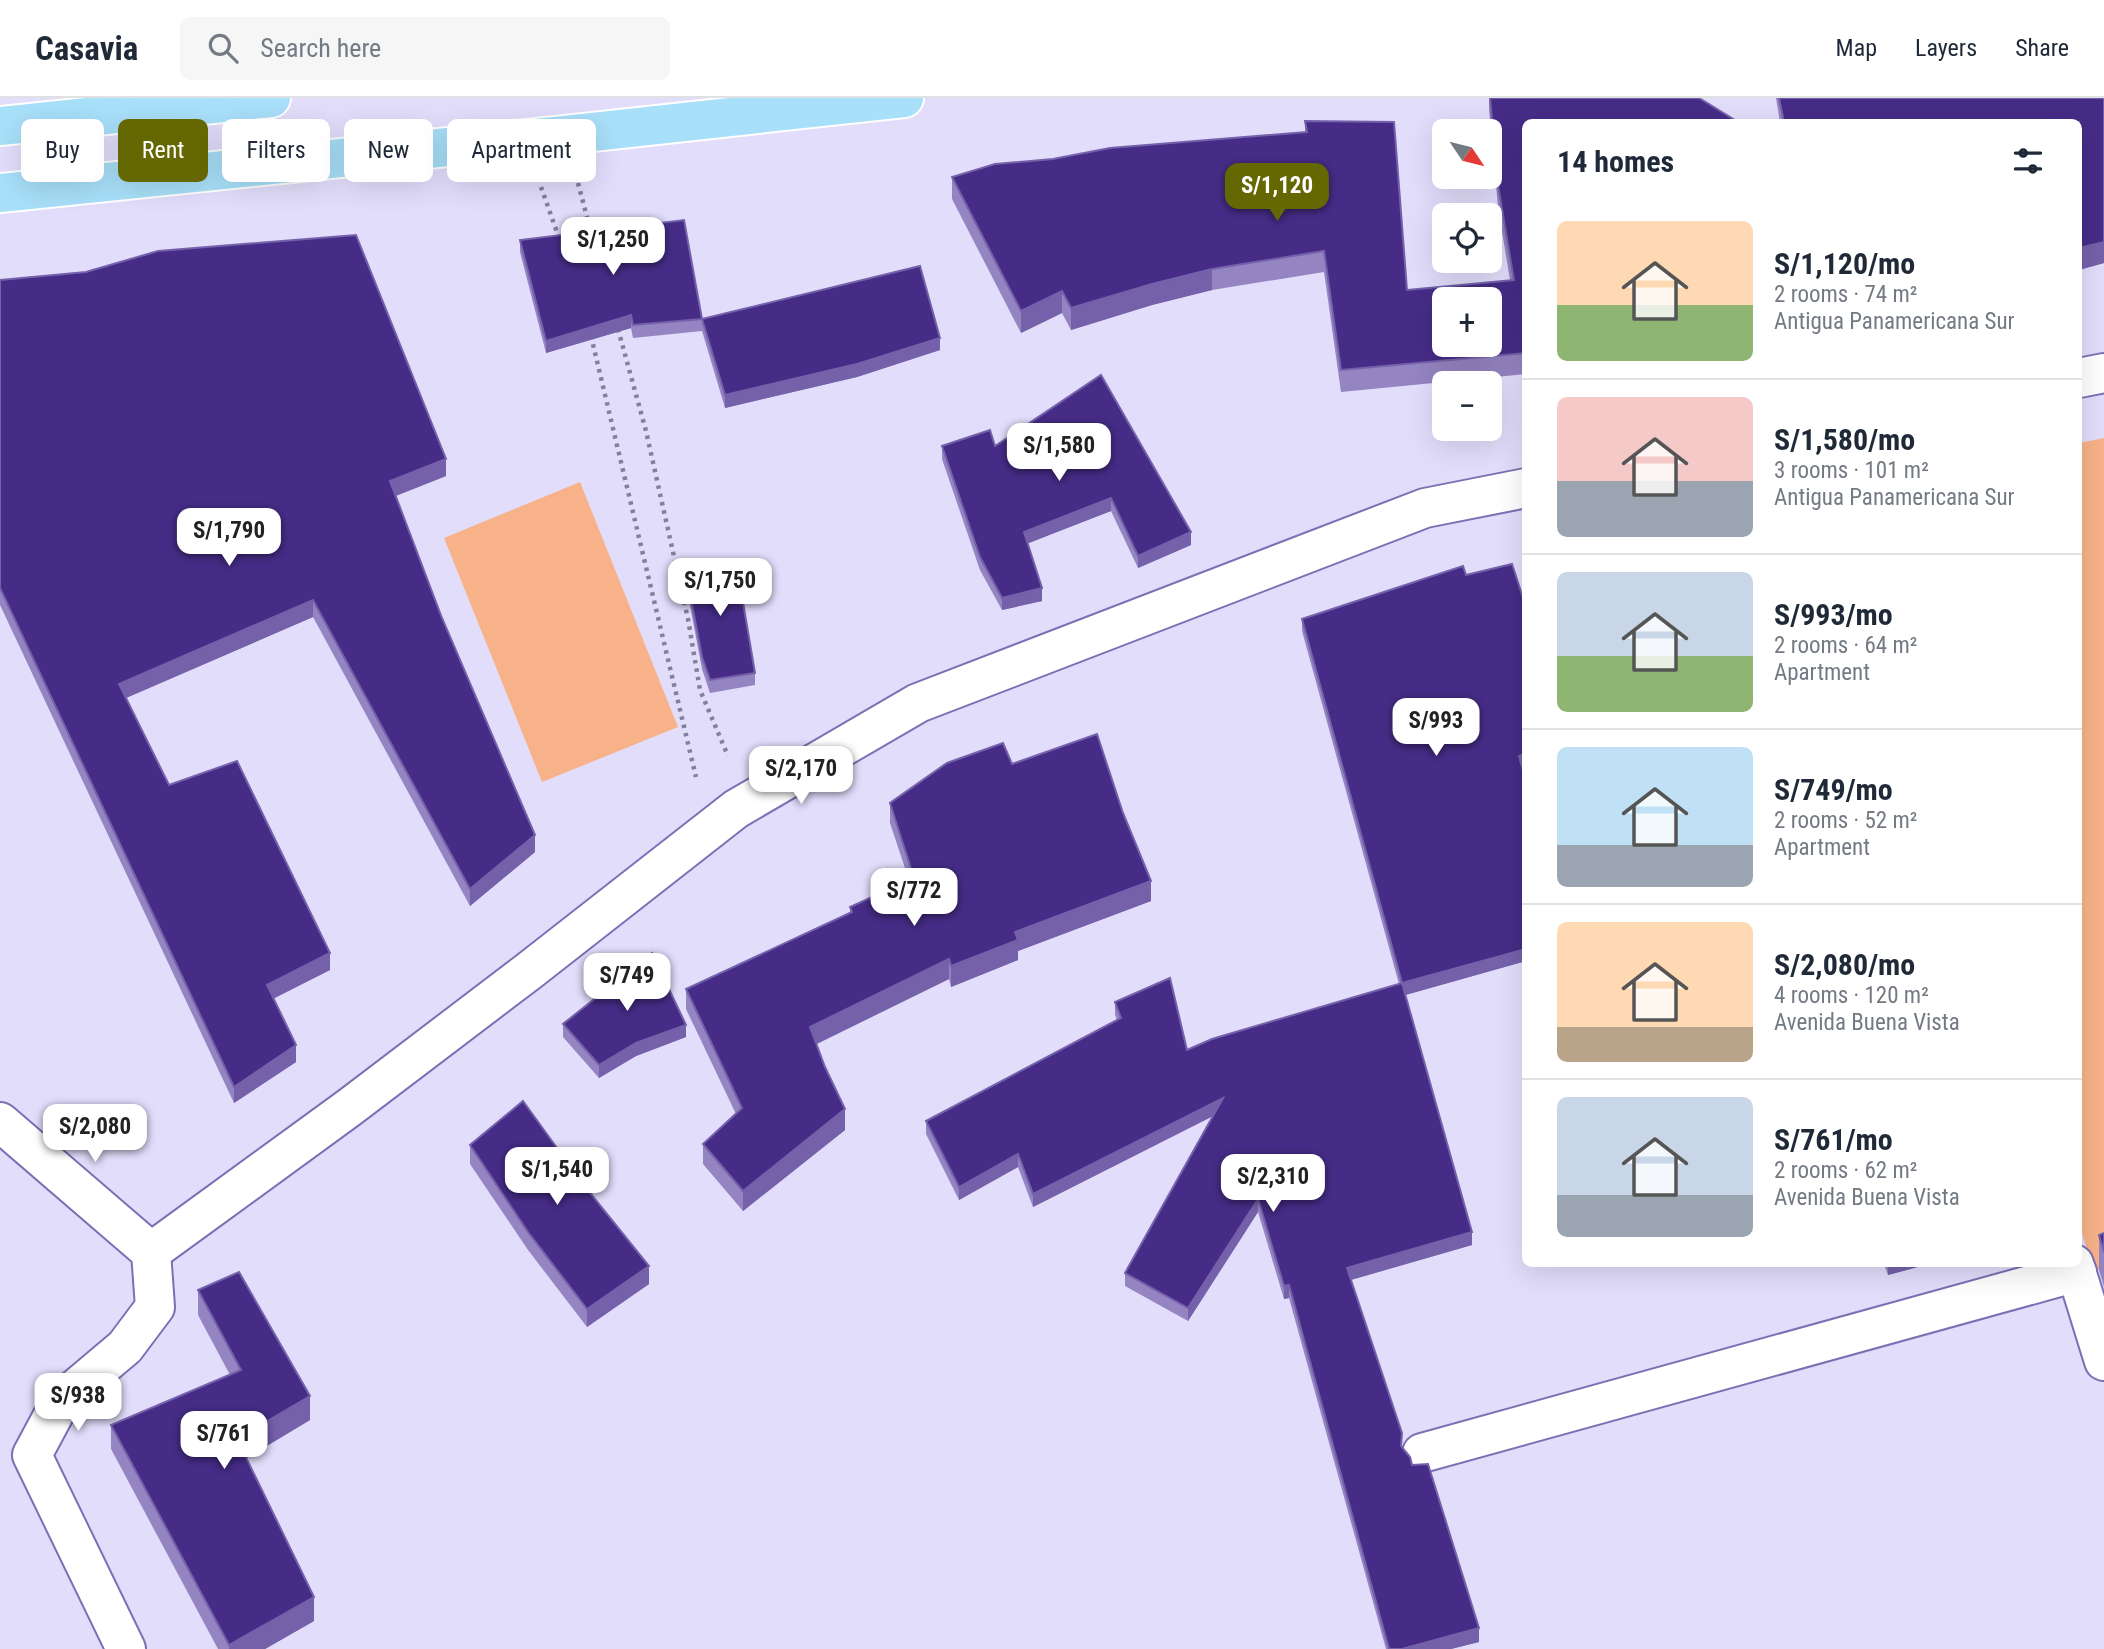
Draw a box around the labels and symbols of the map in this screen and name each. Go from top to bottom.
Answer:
north arrow [1432,119,1502,189]
pin: S/1,120 [1212,164,1342,223]
pin: S/1,250 [548,218,678,277]
pin: S/1,580 [994,424,1124,483]
pin: S/1,790 [164,508,294,568]
pin: S/1,750 [655,559,785,618]
pin: S/993 [1387,698,1485,758]
pin: S/2,170 [736,746,866,806]
pin: S/772 [865,868,963,928]
pin: S/749 [578,954,676,1013]
pin: S/2,080 [30,1104,160,1164]
pin: S/1,540 [492,1148,622,1207]
pin: S/2,310 [1208,1154,1338,1214]
pin: S/938 [29,1374,127,1433]
pin: S/761 [175,1412,273,1471]

